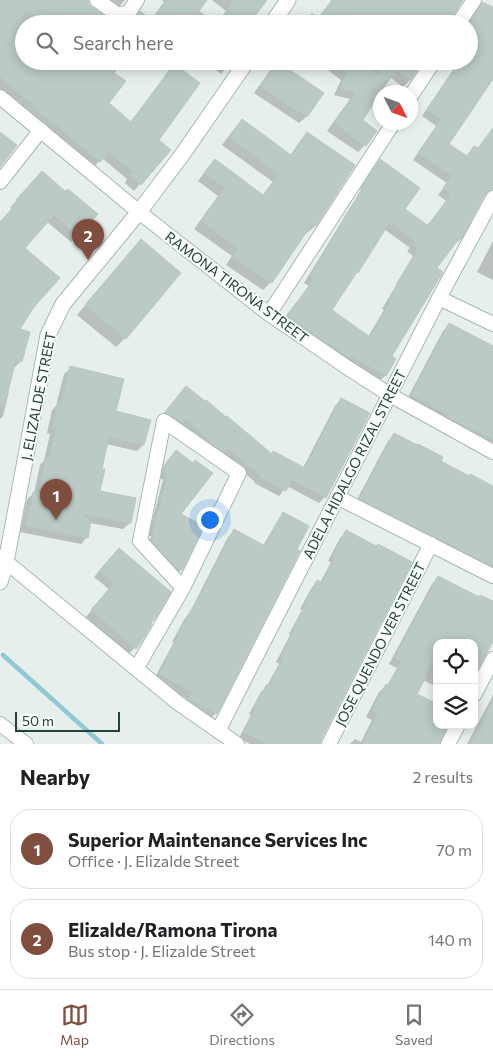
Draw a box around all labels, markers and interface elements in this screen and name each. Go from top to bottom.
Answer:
search box [15,15,478,70]
icon: search [33,29,61,57]
text: Search here [73,31,173,54]
north arrow [373,85,418,130]
pin: 2 [72,219,104,260]
street label: RAMONA TIRONA STREET [162,228,312,346]
street label: J. ELIZALDE STREET [17,330,59,462]
street label: ADELA HIDALGO RIZAL STREET [299,367,409,561]
pin: 1 [40,479,72,520]
your location [197,507,223,533]
street label: JOSE QUENDO VER STREET [331,559,429,729]
map controls [433,639,478,729]
button: locate [433,639,478,684]
button: layers [433,684,478,729]
scale bar [15,709,120,732]
text: 50 m [22,712,54,729]
text: Nearby [20,764,90,789]
text: 2 results [412,767,473,786]
text: Superior Maintenance Services Inc [68,828,367,851]
text: 1 [33,840,41,859]
text: 70 m [436,840,472,859]
text: Office · J. Elizalde Street [68,851,239,870]
text: Elizalde/Ramona Tirona [68,918,278,941]
text: 2 [32,930,42,949]
text: 140 m [428,930,472,949]
text: Bus stop · J. Elizalde Street [68,941,256,960]
tab: Map [60,1001,89,1048]
tab: Directions [209,1001,275,1048]
tab: Saved [395,1001,433,1048]

